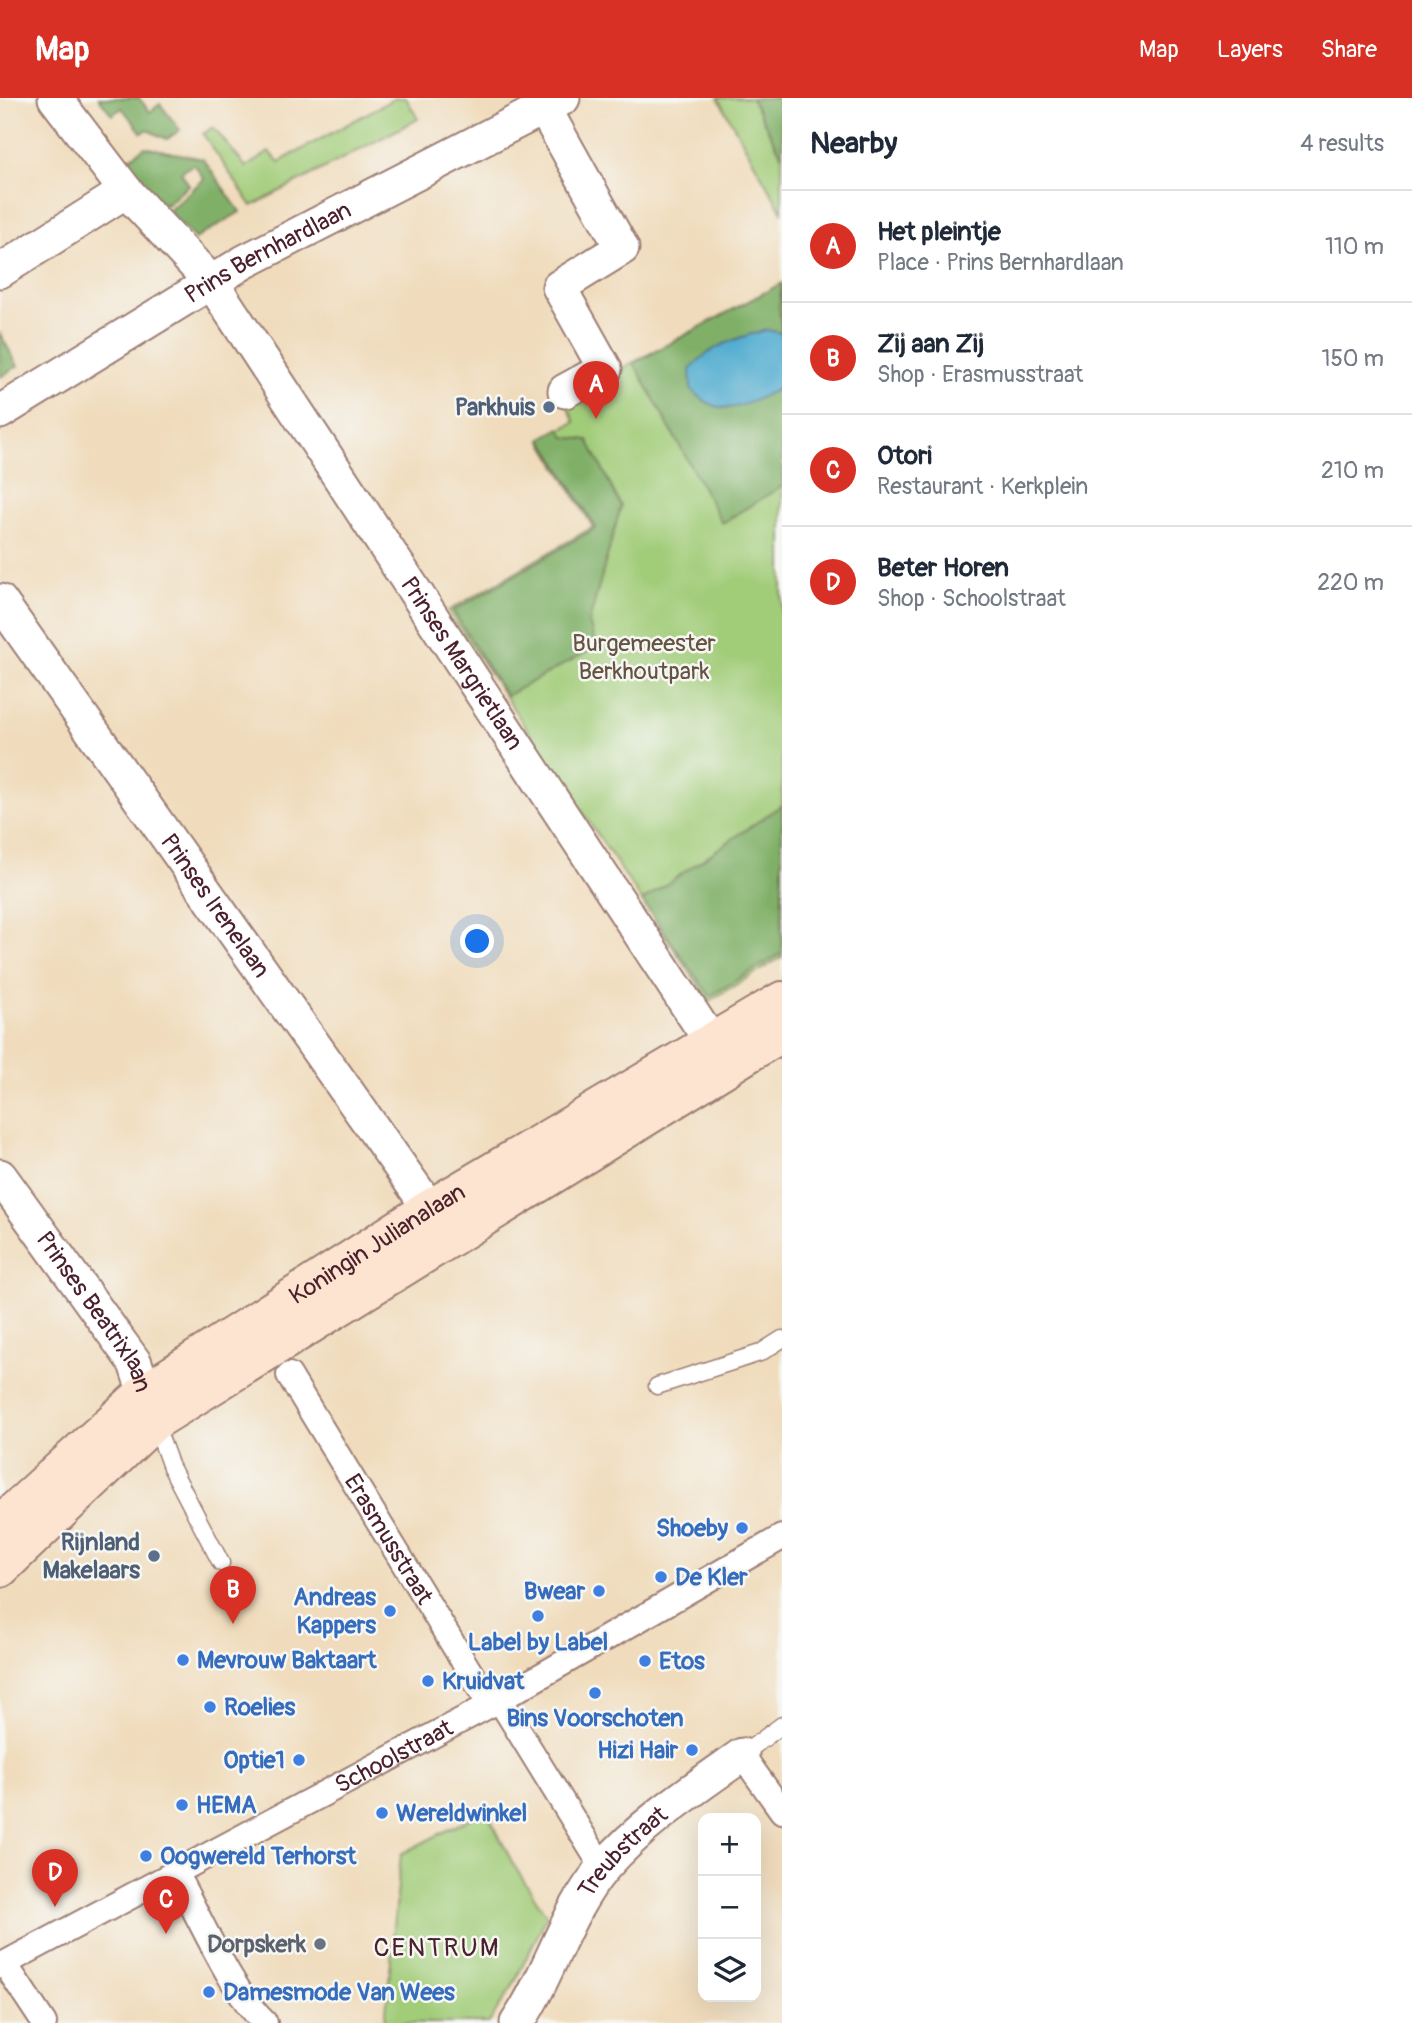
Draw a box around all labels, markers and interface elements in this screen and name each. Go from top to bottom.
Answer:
text: Map [35,29,90,70]
text: Map [1139,35,1179,64]
text: Layers [1217,35,1283,64]
text: Share [1321,35,1377,64]
text: Nearby [810,125,897,162]
text: 4 results [1300,129,1384,158]
street label: Prins Bernhardlaan [179,195,356,309]
text: Het pleintje [877,216,1001,248]
text: A [826,232,840,261]
text: 110 m [1325,232,1384,261]
text: Place · Prins Bernhardlaan [877,248,1124,277]
text: Zij aan Zij [877,328,984,360]
text: B [826,344,840,373]
text: 150 m [1321,344,1384,373]
text: Shop · Erasmusstraat [877,360,1083,389]
pin: A [573,361,619,419]
place label: Parkhuis [455,393,535,422]
marker: Parkhuis [541,399,557,415]
text: Otori [877,440,932,472]
text: C [826,456,840,485]
text: 210 m [1321,456,1384,485]
text: Restaurant · Kerkplein [877,472,1088,501]
text: Beter Horen [877,552,1009,584]
text: D [826,568,840,597]
text: 220 m [1317,568,1384,597]
street label: Prinses Margrietlaan [395,571,530,755]
text: Shop · Schoolstraat [877,584,1066,613]
park label: Burgemeester Berkhoutpark [572,629,716,686]
street label: Prinses Irenelaan [155,828,276,983]
your location [460,924,494,958]
street label: Koningin Julianalaan [284,1177,470,1311]
street label: Prinses Beatrixlaan [30,1226,158,1396]
street label: Erasmusstraat [338,1468,440,1610]
place label: Shoeby [656,1514,729,1543]
marker: Shoeby [734,1520,750,1536]
place label: Rijnland Makelaars [42,1528,140,1585]
marker: Rijnland Makelaars [146,1548,162,1564]
place label: De Kler [675,1563,748,1592]
pin: B [210,1566,256,1624]
marker: De Kler [653,1569,669,1585]
place label: Bwear [524,1577,585,1606]
place label: Andreas Kappers [293,1583,376,1640]
marker: Bwear [591,1583,607,1599]
marker: Andreas Kappers [382,1603,398,1619]
marker: Label by Label [530,1608,546,1624]
place label: Label by Label [468,1628,608,1657]
place label: Mevrouw Baktaart [197,1646,378,1675]
place label: Etos [659,1647,705,1676]
marker: Mevrouw Baktaart [175,1652,191,1668]
marker: Etos [637,1653,653,1669]
place label: Kruidvat [442,1667,525,1696]
marker: Kruidvat [420,1673,436,1689]
marker: Bins Voorschoten [587,1685,603,1701]
place label: Roelies [224,1693,295,1722]
marker: Roelies [202,1699,218,1715]
place label: Bins Voorschoten [506,1704,684,1733]
street label: Schoolstraat [330,1713,458,1800]
place label: Hizi Hair [597,1736,678,1765]
marker: Hizi Hair [684,1742,700,1758]
place label: Optie1 [223,1746,285,1775]
marker: Optie1 [291,1752,307,1768]
place label: HEMA [196,1791,257,1820]
marker: HEMA [174,1797,190,1813]
place label: Wereldwinkel [396,1799,527,1828]
street label: Treubstraat [572,1800,673,1903]
marker: Wereldwinkel [374,1805,390,1821]
map controls [698,1813,761,2002]
button: + [698,1813,761,1876]
place label: Oogwereld Terhorst [160,1842,358,1871]
marker: Oogwereld Terhorst [138,1848,154,1864]
pin: D [32,1849,78,1907]
pin: C [143,1876,189,1934]
button: − [698,1876,761,1939]
place label: Dorpskerk [207,1930,307,1959]
district label: CENTRUM [373,1932,501,1964]
marker: Dorpskerk [312,1936,328,1952]
button: layers [698,1939,761,2002]
place label: Damesmode Van Wees [223,1978,455,2007]
marker: Damesmode Van Wees [201,1984,217,2000]

